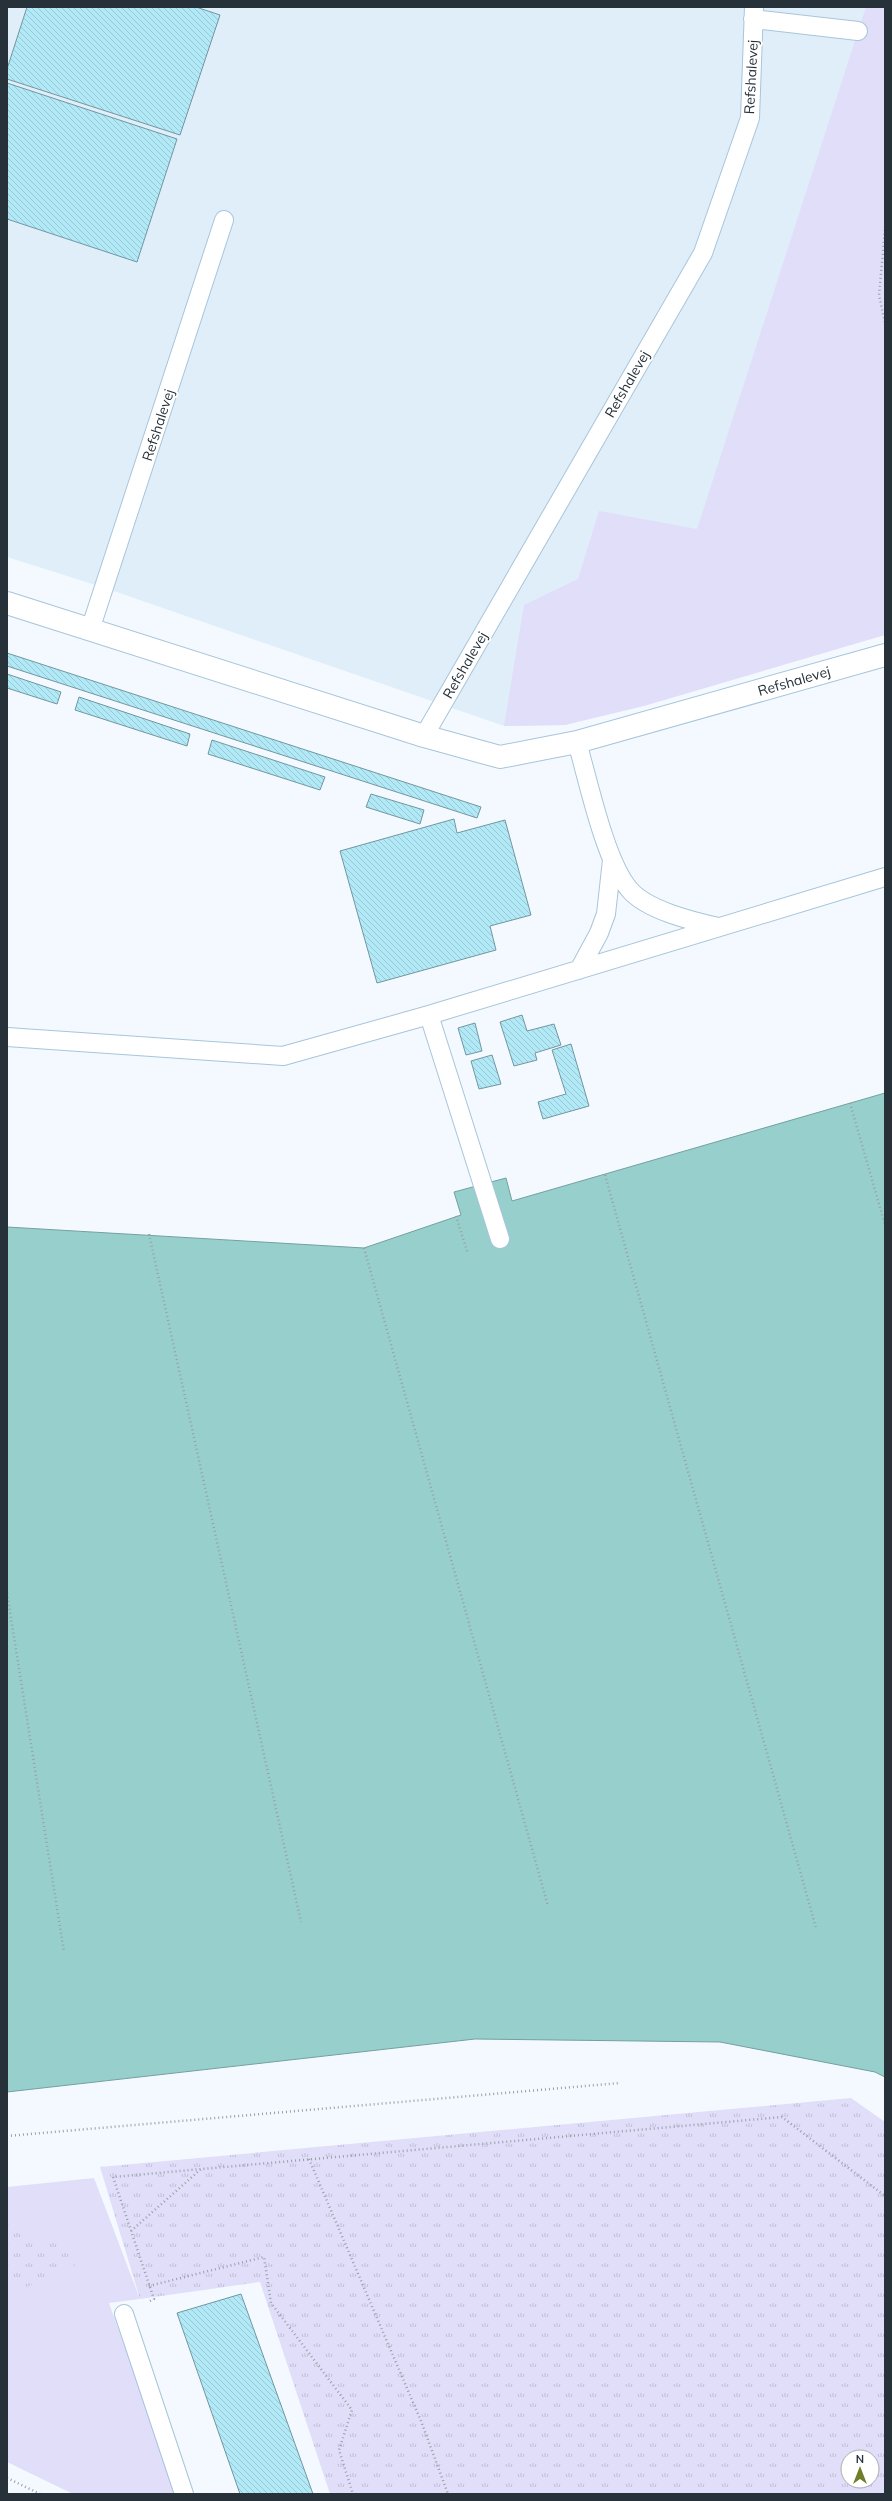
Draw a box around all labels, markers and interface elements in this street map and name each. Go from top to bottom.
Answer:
street label: Refshalevej [740,39,762,115]
street label: Refshalevej [601,347,653,421]
street label: Refshalevej [138,387,178,463]
street label: Refshalevej [439,628,491,702]
street label: Refshalevej [756,662,832,700]
north arrow [840,2449,880,2489]
text: N [856,2452,864,2466]

